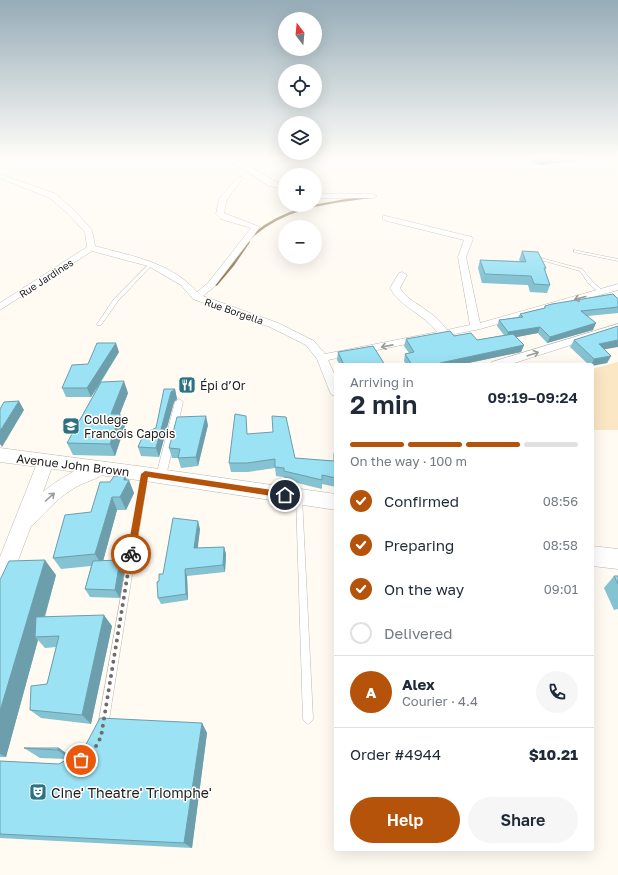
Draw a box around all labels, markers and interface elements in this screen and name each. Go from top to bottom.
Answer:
north arrow [278,12,322,56]
map controls [278,12,322,264]
button: locate [278,64,322,108]
button: layers [278,116,322,160]
button: + [278,168,322,212]
button: − [278,220,322,264]
street label: Rue Jardines [17,256,75,300]
street label: Rue Borgella [203,295,265,327]
one-way arrow [574,295,587,302]
one-way arrow [380,343,393,351]
one-way arrow [527,350,540,357]
text: Arriving in [350,374,414,390]
restaurant icon: Épi d’Or [177,375,197,395]
place label: Épi d’Or [200,378,246,393]
text: 09:19–09:24 [488,388,578,406]
text: 2 min [350,389,418,420]
place label: College Francois Capois [84,412,175,441]
school or university icon: College Francois Capois [61,416,81,436]
street label: Avenue John Brown [16,451,130,479]
text: On the way · 100 m [350,453,467,469]
pin [268,478,302,512]
icon: home [274,484,296,506]
icon: check [350,490,372,512]
one-way arrow [45,492,55,501]
text: Confirmed [384,492,459,510]
text: 08:56 [543,493,578,509]
courier [111,534,151,574]
icon: check [350,534,372,556]
text: Preparing [384,536,454,554]
text: 08:58 [543,537,578,553]
icon: bike [120,543,142,565]
icon: check [350,578,372,600]
text: On the way [384,580,464,598]
text: 09:01 [544,581,578,597]
text: Delivered [384,624,452,642]
button: phone [536,671,578,713]
text: Alex [402,675,435,693]
text: A [366,683,376,701]
text: Courier · 4.4 [402,693,478,709]
pin [64,743,98,777]
text: Order #4944 [350,745,441,763]
text: $10.21 [529,745,578,763]
icon: bag [70,749,92,771]
theatre icon: Cine' Theatre' Triomphe' [28,782,48,802]
place label: Cine' Theatre' Triomphe' [51,784,212,801]
button: Help [350,797,460,843]
button: Share [468,797,578,843]

